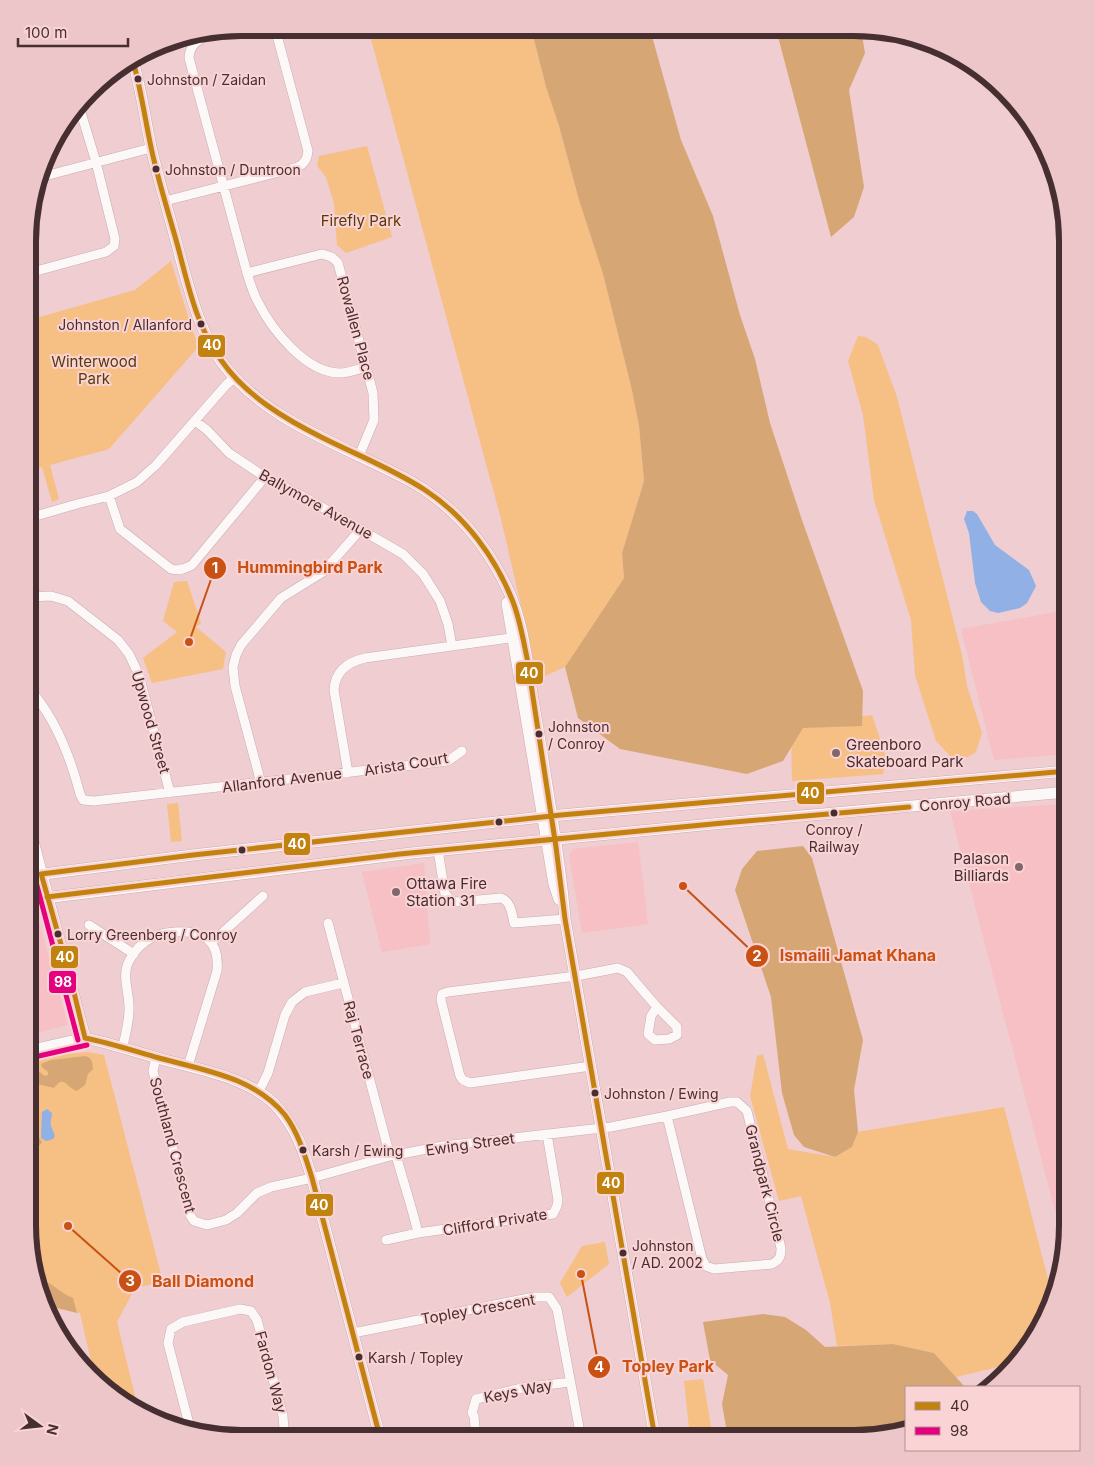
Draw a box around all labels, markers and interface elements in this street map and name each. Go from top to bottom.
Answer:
scale bar [18,15,128,47]
text: 100 m [25,23,67,42]
place label: Johnston / Zaidan [147,71,266,88]
marker: Johnston / Zaidan [133,74,143,84]
place label: Johnston / Duntroon [165,161,301,178]
marker: Johnston / Duntroon [151,164,161,174]
park label: Firefly Park [321,211,402,230]
street label: Rowallen Place [333,274,379,382]
place label: Johnston / Allanford [58,316,192,333]
marker: Johnston / Allanford [196,319,206,329]
line badge: 40 [197,334,226,358]
text: 40 [203,336,221,353]
park label: Winterwood Park [51,352,137,388]
street label: Ballymore Avenue [256,465,376,543]
callout: Hummingbird Park [202,552,393,583]
text: Hummingbird Park [237,557,383,577]
text: 1 [212,558,218,577]
line badge: 40 [515,661,544,685]
text: 40 [520,664,538,681]
street label: Upwood Street [127,669,175,776]
place label: Johnston / Conroy [548,718,609,752]
marker: Johnston / Conroy [534,729,544,739]
place label: Greenboro Skateboard Park [846,735,964,771]
marker: Greenboro Skateboard Park [830,747,842,759]
street label: Arista Court [363,748,450,780]
street label: Allanford Avenue [221,763,343,797]
line badge: 40 [796,781,825,805]
text: 40 [801,784,819,801]
street label: Conroy Road [918,789,1012,815]
marker: Conroy / Railway [829,808,839,818]
unlabelled marker [494,817,504,827]
place label: Conroy / Railway [806,821,862,855]
line badge: 40 [283,832,311,856]
text: 40 [288,835,306,852]
unlabelled marker [237,845,247,855]
place label: Palason Billiards [953,849,1009,885]
marker: Palason Billiards [1013,861,1025,873]
place label: Ottawa Fire Station 31 [406,874,487,910]
marker: Ottawa Fire Station 31 [390,886,402,898]
place label: Lorry Greenberg / Conroy [67,926,238,943]
marker: Lorry Greenberg / Conroy [53,929,63,939]
callout: Ismaili Jamat Khana [745,940,946,971]
line badge: 40 [50,945,79,969]
text: Ismaili Jamat Khana [780,945,936,965]
text: 2 [752,946,762,965]
text: 40 [56,948,74,965]
line badge: 98 [48,970,77,994]
text: 98 [54,973,72,990]
street label: Raj Terrace [339,999,379,1081]
street label: Southland Crescent [146,1075,200,1215]
place label: Johnston / Ewing [604,1085,718,1102]
marker: Johnston / Ewing [590,1088,600,1098]
street label: Grandpark Circle [741,1122,789,1244]
street label: Ewing Street [424,1128,516,1160]
place label: Karsh / Ewing [312,1142,403,1159]
marker: Karsh / Ewing [298,1145,308,1155]
line badge: 40 [596,1171,625,1195]
text: 40 [602,1174,620,1191]
line badge: 40 [305,1193,334,1217]
text: 40 [310,1196,328,1213]
street label: Clifford Private [441,1204,549,1240]
place label: Johnston / AD. 2002 [632,1237,703,1271]
marker: Johnston / AD. 2002 [618,1248,628,1258]
callout: Ball Diamond [117,1266,264,1297]
text: 3 [125,1271,135,1290]
text: Ball Diamond [152,1271,254,1291]
street label: Topley Crescent [419,1290,537,1328]
street label: Fardon Way [251,1329,291,1416]
place label: Karsh / Topley [368,1349,463,1366]
callout: Topley Park [587,1351,724,1382]
marker: Karsh / Topley [354,1352,364,1362]
text: Topley Park [622,1356,715,1376]
text: 4 [594,1357,604,1376]
street label: Keys Way [482,1375,554,1407]
legend [905,1386,1080,1451]
text: 40 [950,1396,969,1415]
north arrow [15,1401,65,1451]
text: 98 [950,1421,969,1440]
text: N [43,1422,63,1437]

